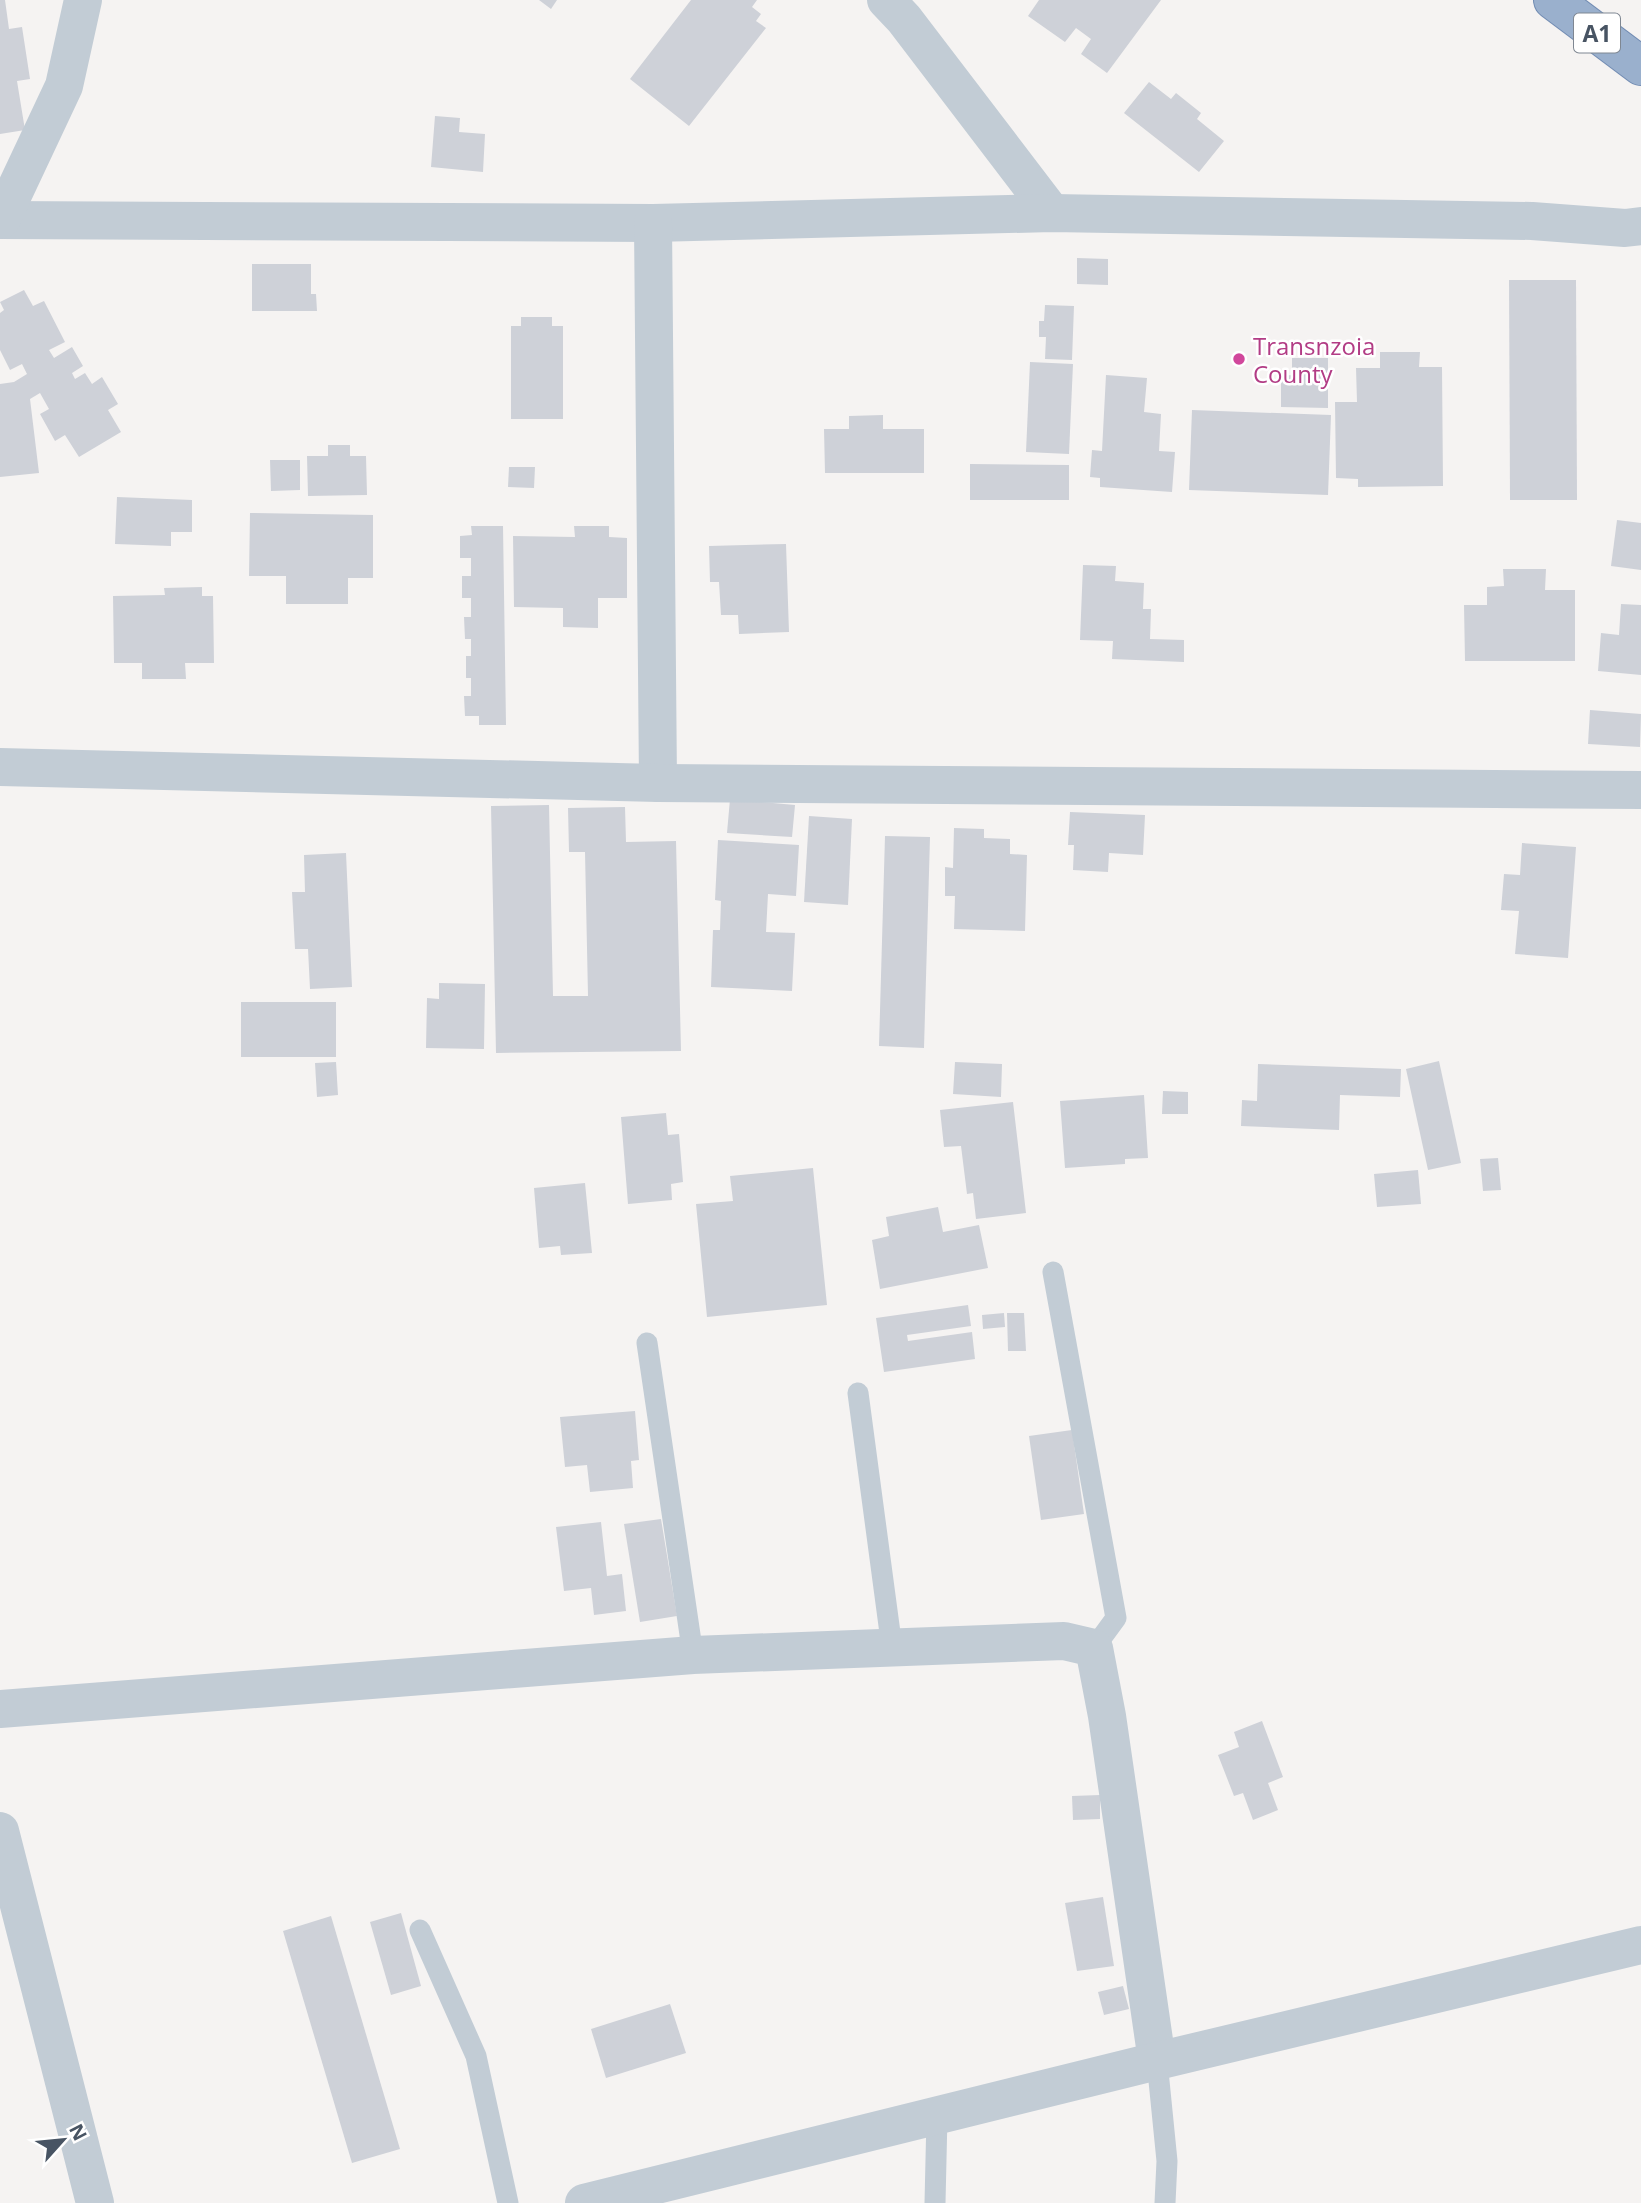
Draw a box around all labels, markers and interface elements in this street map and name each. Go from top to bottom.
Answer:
road number: A1 [1574,14,1620,52]
place label: Transnzoia County [1253,329,1375,390]
marker: Transnzoia County [1231,351,1247,367]
north arrow [28,2105,98,2175]
text: N [63,2119,93,2145]

